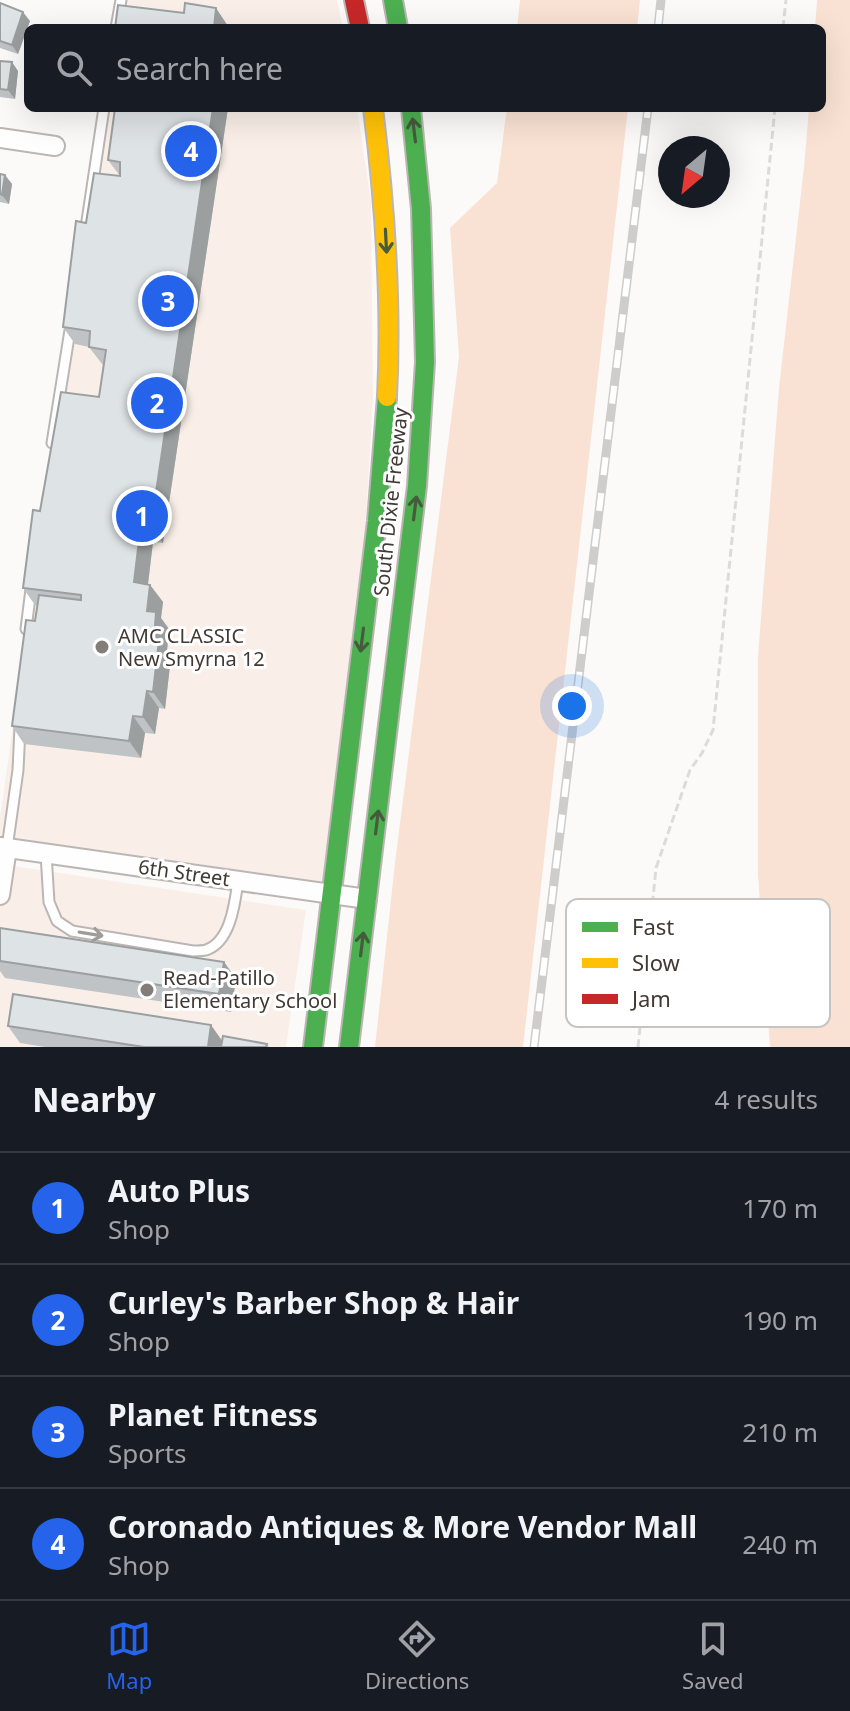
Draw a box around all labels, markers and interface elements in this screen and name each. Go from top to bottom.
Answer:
search box [24,24,826,112]
icon: search [52,46,96,90]
text: Search here [116,48,283,89]
one-way arrow [406,118,421,144]
pin: 4 [165,121,217,181]
north arrow [658,136,730,208]
one-way arrow [378,227,393,254]
pin: 3 [142,271,194,331]
pin: 2 [131,373,183,433]
street label: South Dixie Freeway [367,405,414,598]
pin: 1 [116,486,168,546]
one-way arrow [407,495,422,522]
place label: AMC CLASSIC New Smyrna 12 [118,622,265,672]
one-way arrow [355,626,370,653]
marker: AMC CLASSIC New Smyrna 12 [93,638,111,656]
your location [552,686,592,726]
one-way arrow [370,810,385,835]
street label: 6th Street [137,853,232,892]
legend [566,899,830,1027]
text: Fast [632,911,674,941]
one-way arrow [77,928,103,943]
one-way arrow [355,932,370,957]
text: Slow [632,947,681,977]
place label: Read-Patillo Elementary School [163,964,337,1014]
marker: Read-Patillo Elementary School [138,981,156,999]
text: Jam [630,983,671,1013]
text: Nearby [32,1076,156,1122]
text: 4 results [714,1081,818,1117]
text: Auto Plus [108,1170,250,1211]
text: 1 [51,1190,65,1226]
text: 170 m [742,1190,818,1226]
text: Shop [108,1211,170,1247]
text: Curley's Barber Shop & Hair [108,1282,519,1323]
text: 2 [51,1302,65,1338]
text: 190 m [742,1302,818,1338]
text: Shop [108,1323,170,1359]
text: Planet Fitness [108,1394,318,1435]
text: 3 [51,1414,65,1450]
text: 210 m [742,1414,818,1450]
text: Sports [108,1435,187,1471]
text: Coronado Antiques & More Vendor Mall [108,1506,697,1547]
text: 4 [51,1526,65,1562]
text: 240 m [742,1526,818,1562]
text: Shop [108,1547,170,1583]
tab: Map [106,1617,152,1695]
tab: Directions [365,1617,469,1695]
tab: Saved [682,1617,744,1695]

